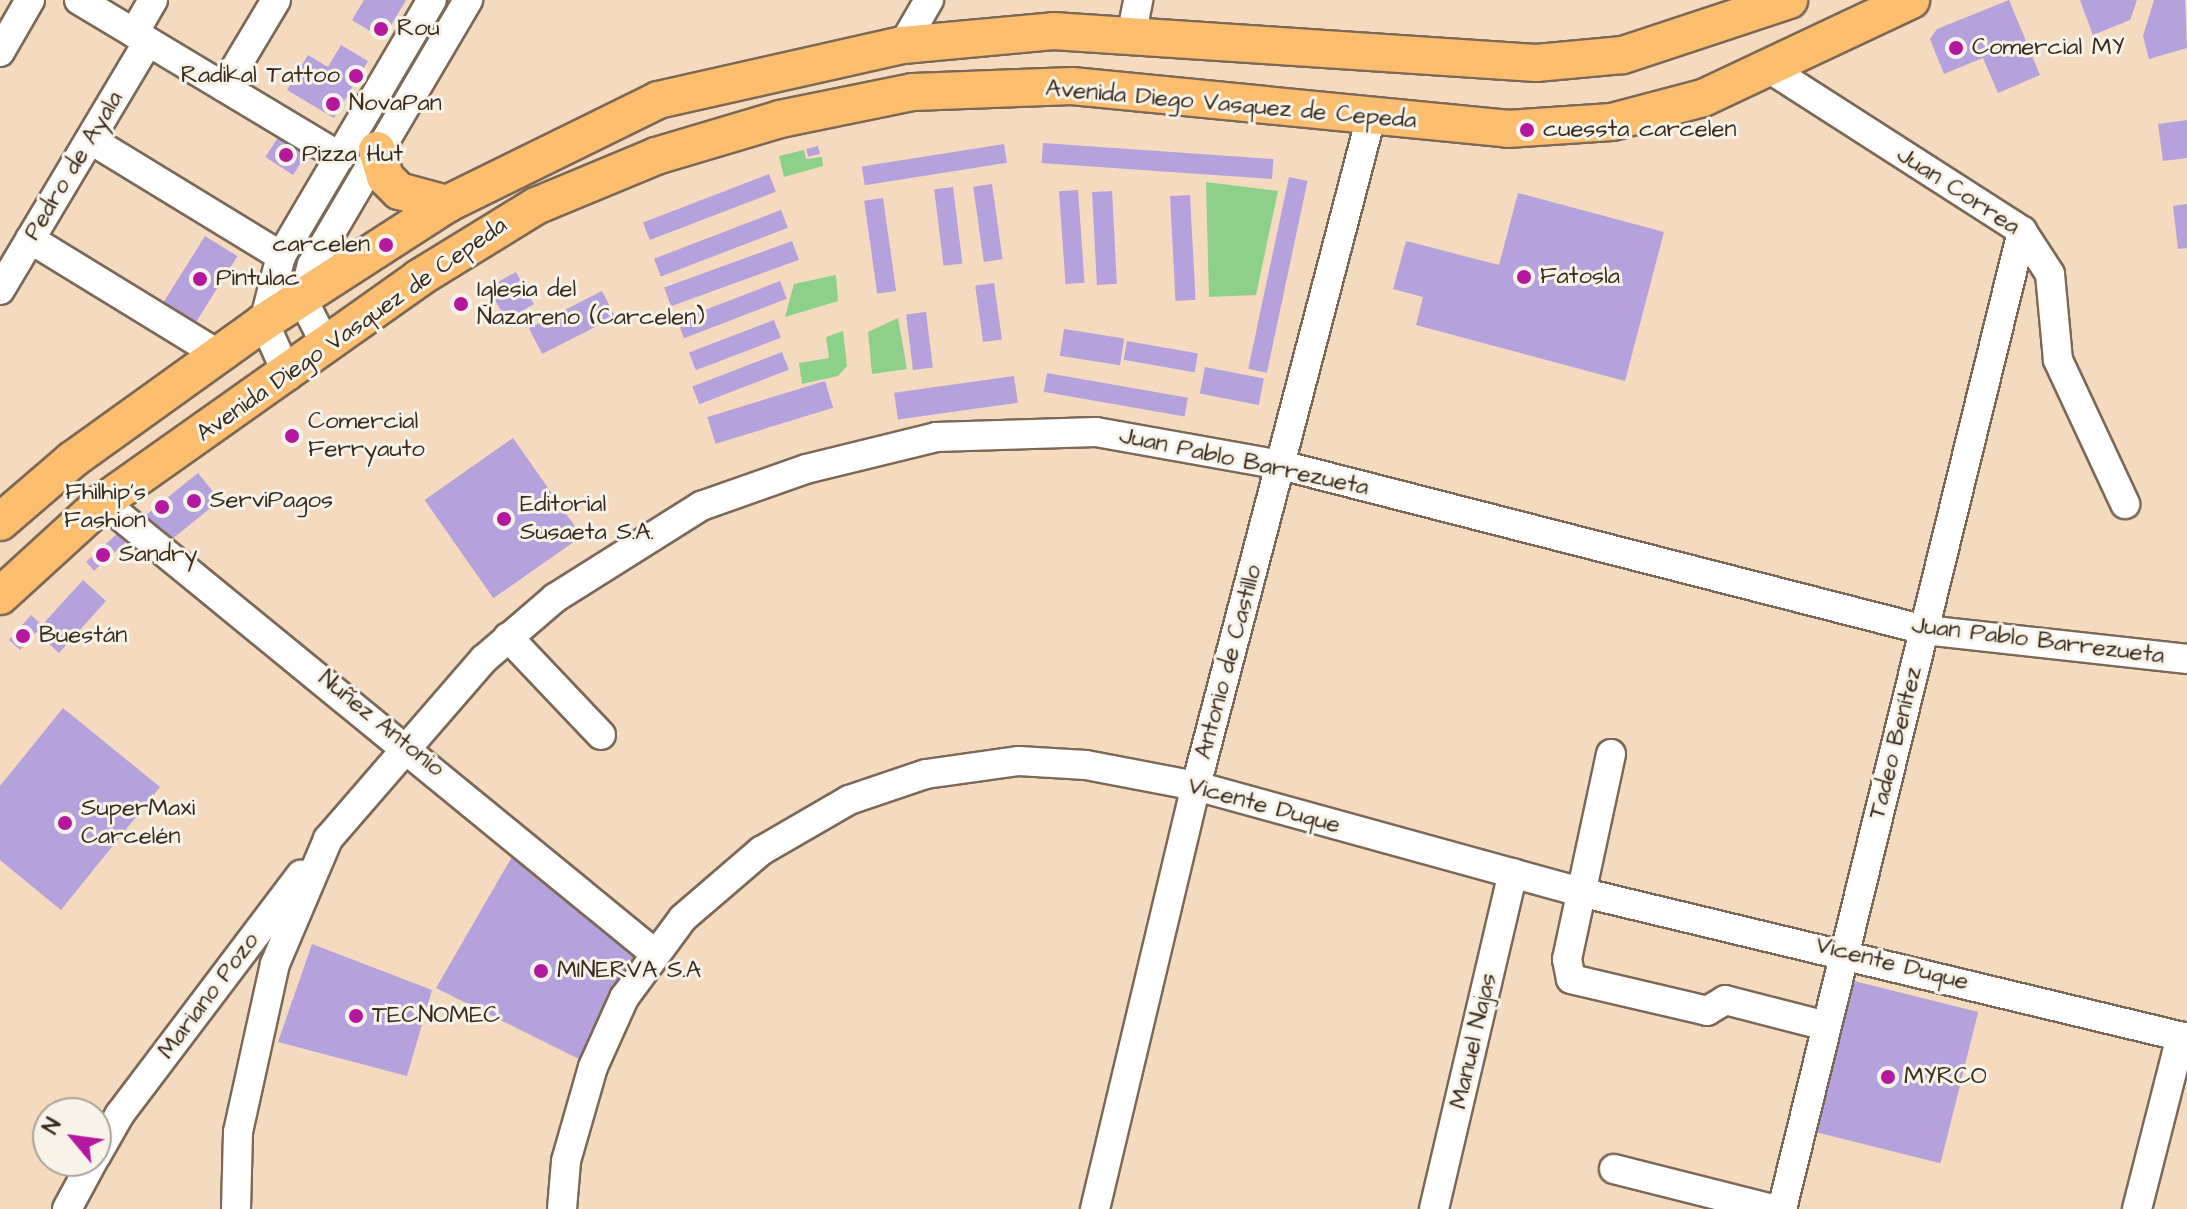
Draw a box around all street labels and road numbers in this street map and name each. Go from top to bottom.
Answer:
street label: Avenida Diego Vasquez de Cepeda [1044,74,1418,136]
street label: Pedro de Ayala [18,86,130,246]
street label: Juan Correa [1891,141,2025,241]
street label: Avenida Diego Vasquez de Cepeda [191,211,513,449]
street label: Juan Pablo Barrezueta [1117,421,1371,503]
street label: Antonio de Castillo [1189,562,1269,762]
street label: Juan Pablo Barrezueta [1910,611,2166,671]
street label: Tadeo Benítez [1863,664,1929,822]
street label: Nuñez Antonio [312,665,450,783]
street label: Vicente Duque [1185,772,1343,840]
street label: Mariano Pozo [152,927,266,1065]
street label: Vicente Duque [1813,931,1971,997]
street label: Manuel Najas [1444,970,1504,1112]

